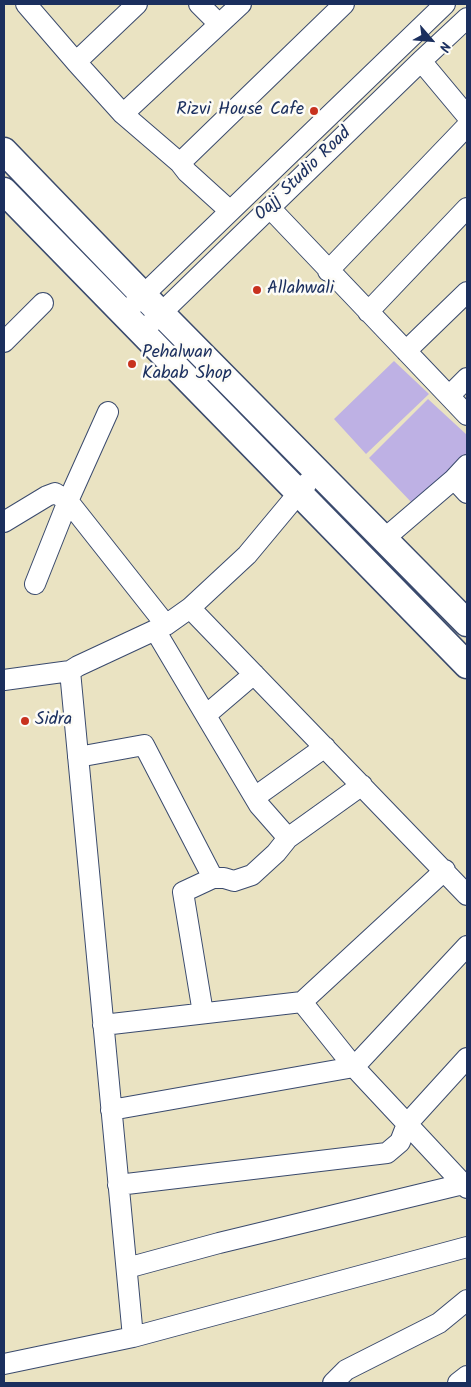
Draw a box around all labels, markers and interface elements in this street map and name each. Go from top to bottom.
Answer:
north arrow [406,15,456,65]
text: N [433,38,456,56]
place label: Rizvi House Cafe [176,100,304,122]
marker: Rizvi House Cafe [308,105,320,117]
street label: Oajj Studio Road [251,124,357,226]
place label: Allahwali [267,279,334,301]
marker: Allahwali [251,284,263,296]
place label: Pehalwan Kabab Shop [142,343,232,386]
marker: Pehalwan Kabab Shop [126,358,138,370]
place label: Sidra [35,710,72,732]
marker: Sidra [19,715,31,727]

